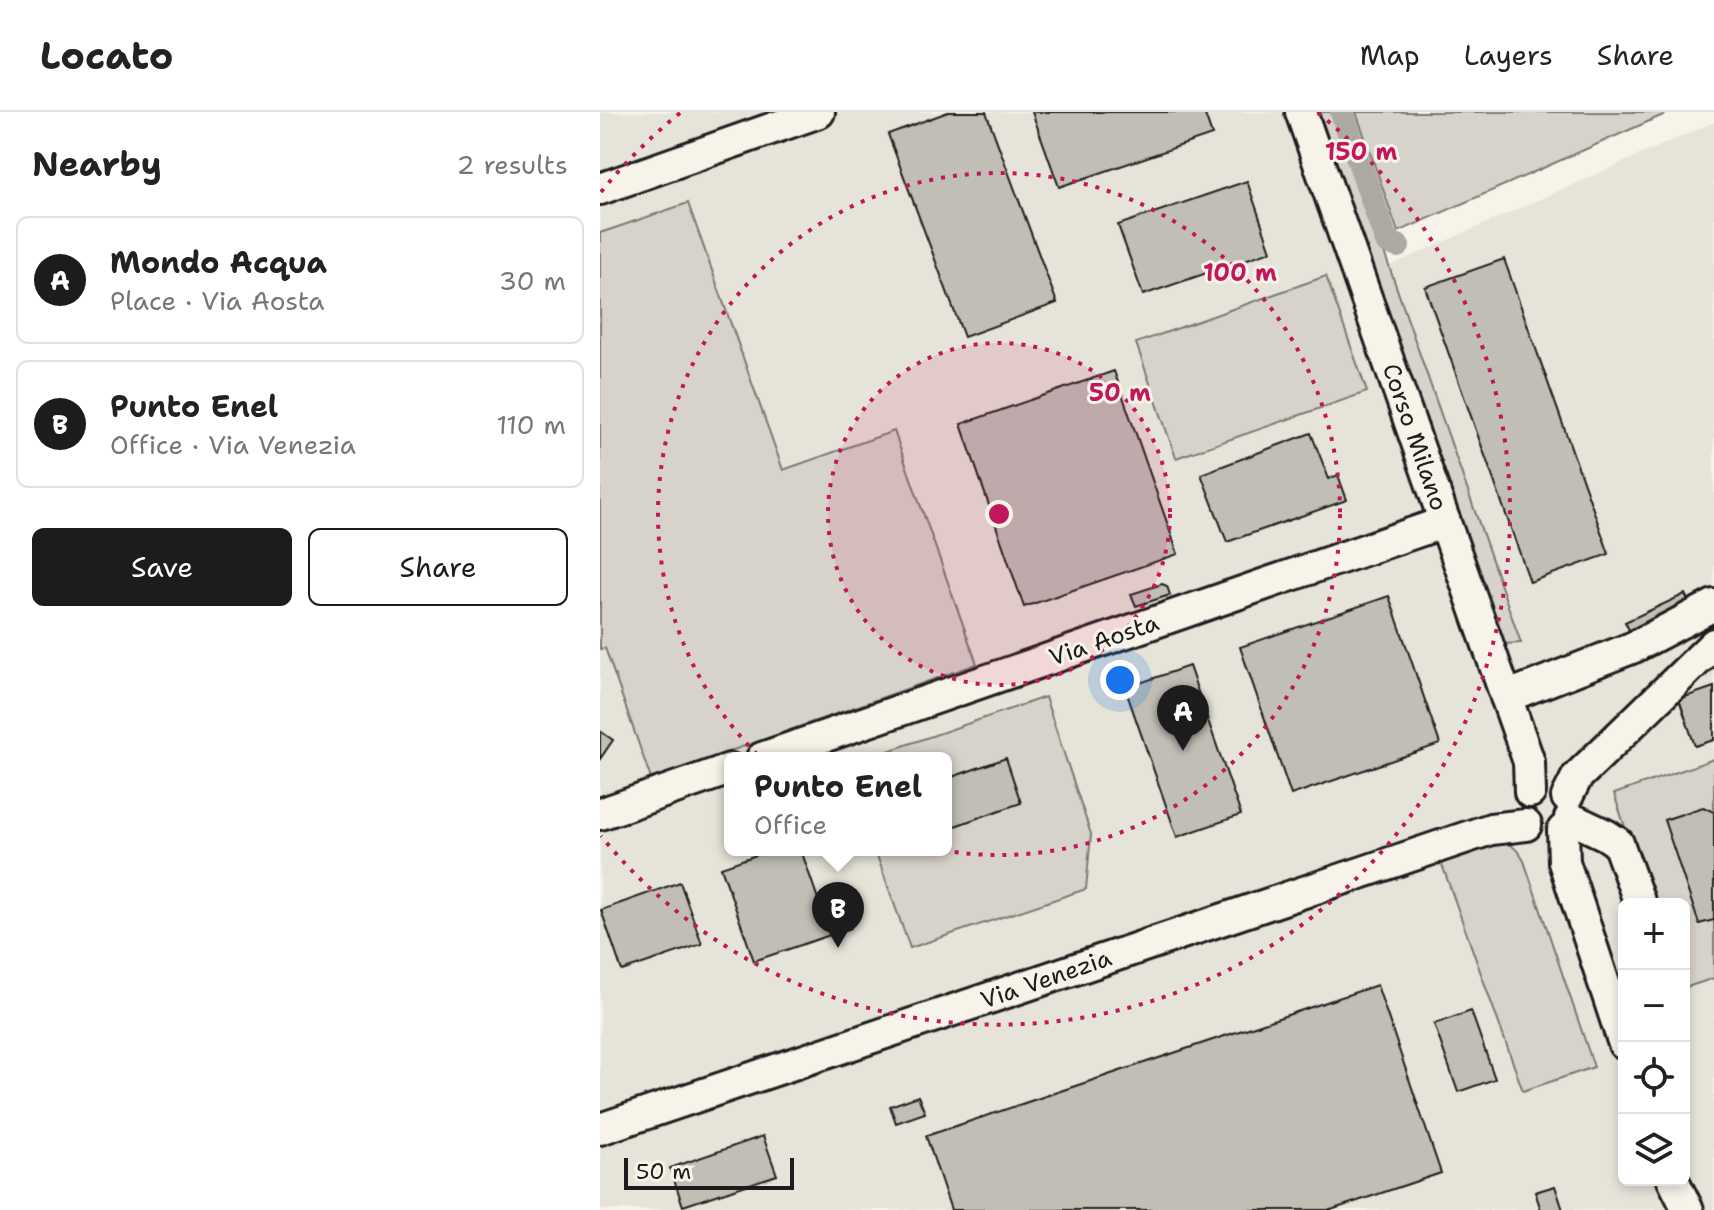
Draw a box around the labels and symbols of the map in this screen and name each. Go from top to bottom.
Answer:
text: 150 m [1325,136,1397,168]
text: 100 m [1203,257,1277,289]
street label: Corso Milano [1375,359,1455,515]
text: 50 m [1089,377,1151,409]
centre of rings [985,500,1013,528]
street label: Via Aosta [1045,606,1163,674]
your location [1100,660,1140,700]
pin: A [1157,685,1209,751]
pin: B [812,882,864,948]
street label: Via Venezia [976,942,1116,1016]
scale bar [624,1154,794,1190]

